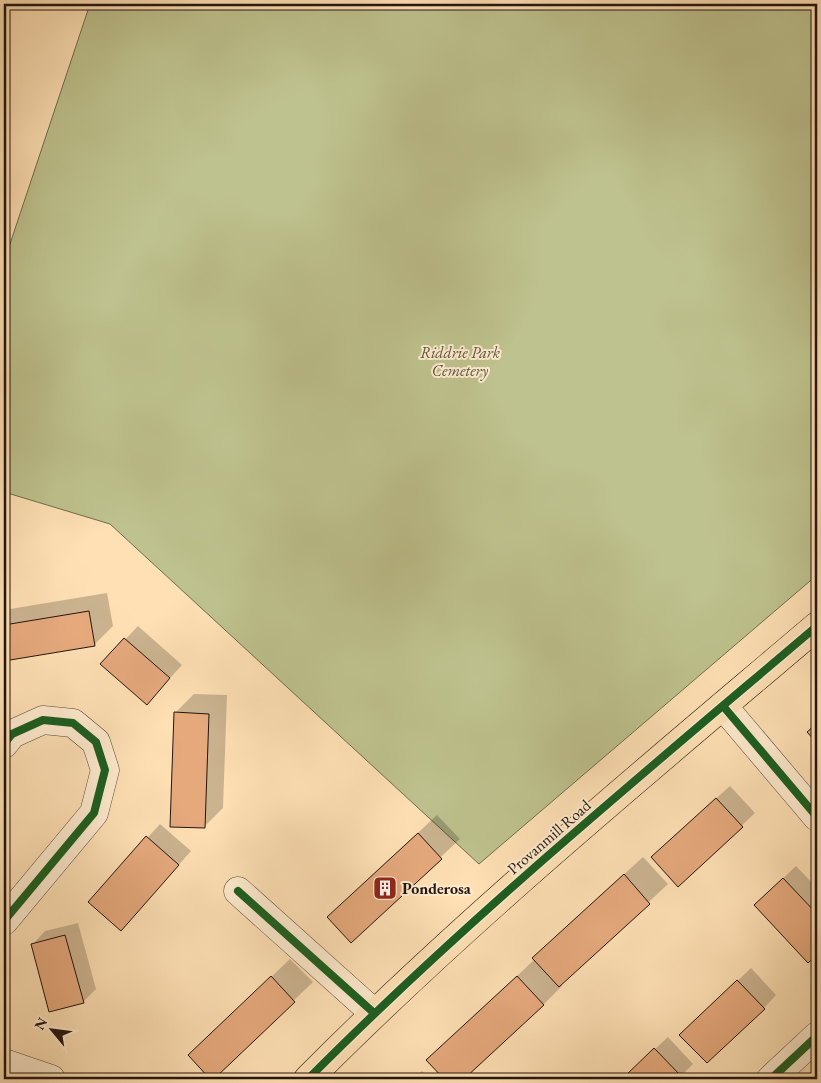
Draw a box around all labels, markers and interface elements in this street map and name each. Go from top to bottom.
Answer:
park label: Riddrie Park Cemetery [420,342,501,381]
street label: Provanmill Road [503,794,596,879]
building icon: Ponderosa [372,875,398,901]
place label: Ponderosa [402,878,472,899]
north arrow [28,1006,78,1056]
text: N [30,1014,52,1033]

